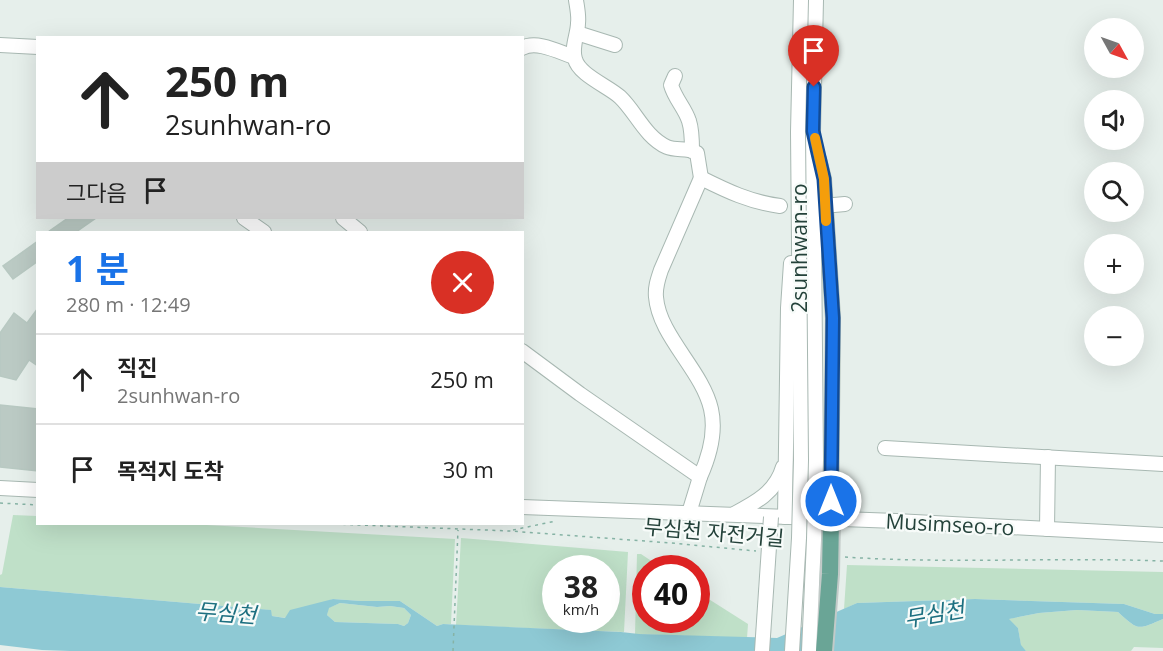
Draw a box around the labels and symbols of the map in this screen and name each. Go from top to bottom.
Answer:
north arrow [1084,18,1144,78]
pin [788,25,839,87]
street label: 2sunhwan-ro [785,183,813,313]
position arrow [799,469,863,533]
street label: Musimseo-ro [885,507,1015,541]
street label: 무심천 자전거길 [643,512,785,552]
speed limit sign: 40 [632,555,710,633]
water label: 무심천 [901,592,969,633]
water label: 무심천 [195,595,260,629]

